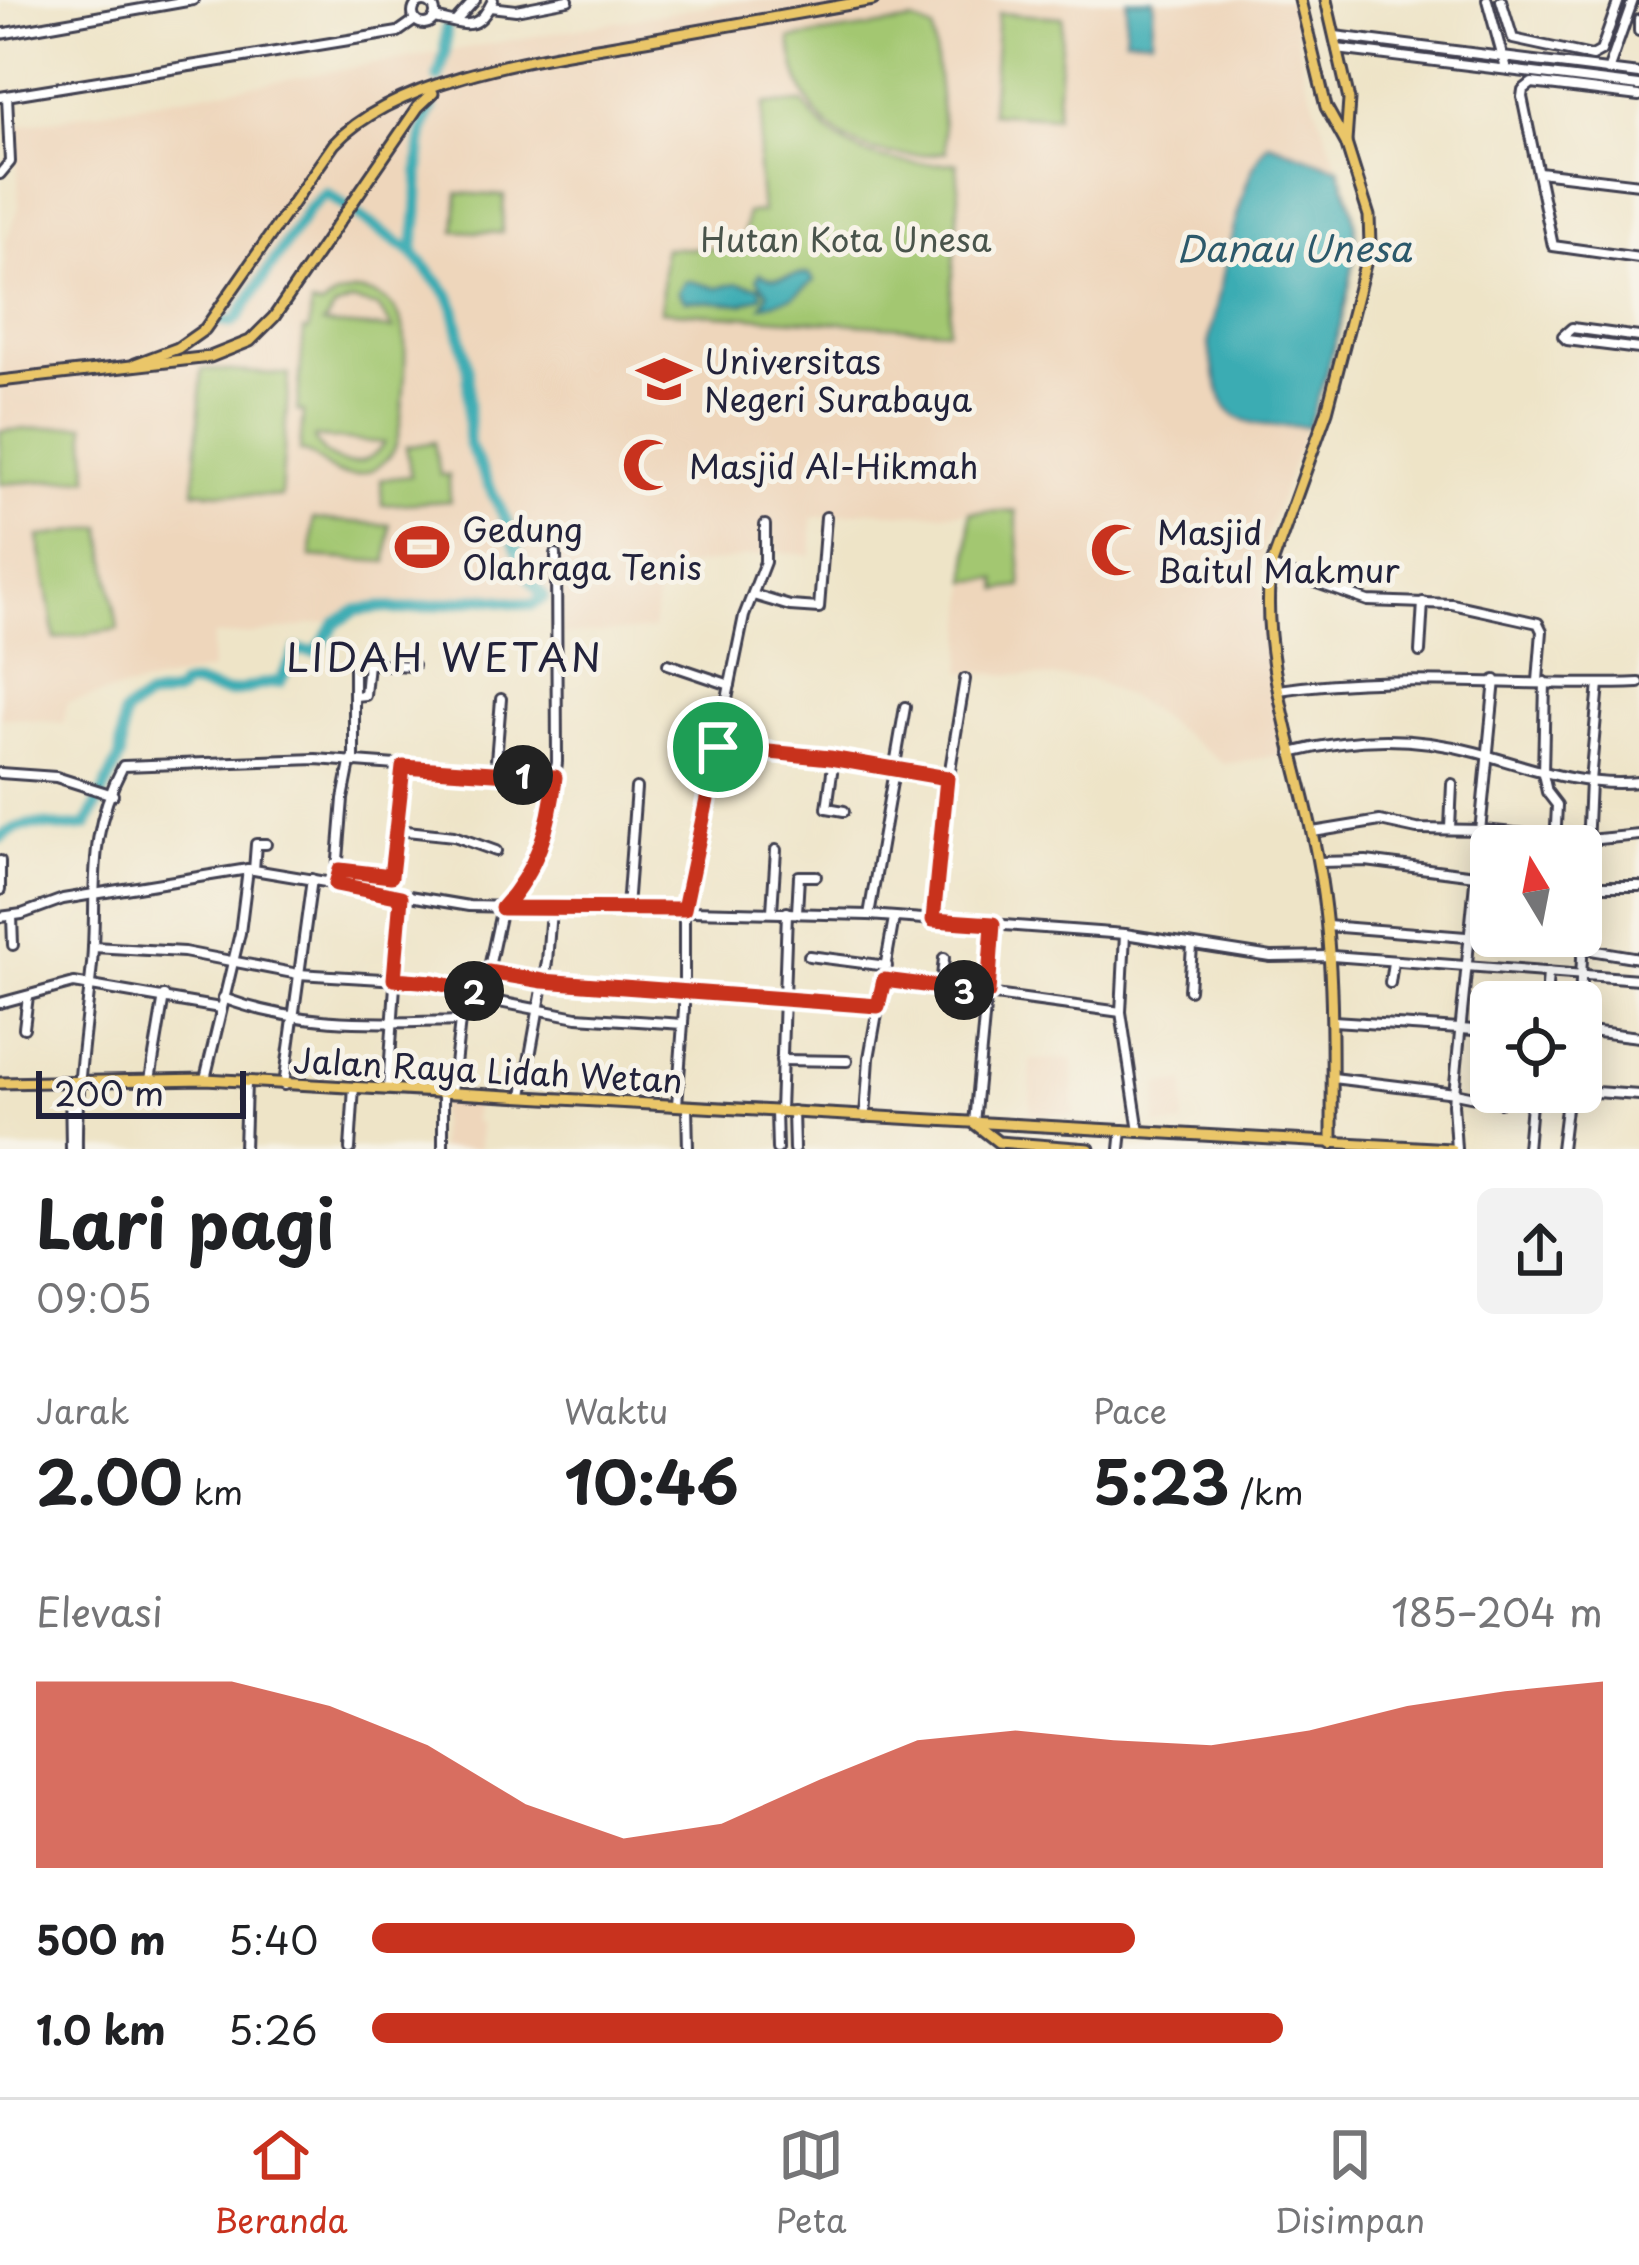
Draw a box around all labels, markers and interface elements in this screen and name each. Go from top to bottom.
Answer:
park label: Hutan Kota Unesa [701,213,992,263]
water label: Danau Unesa [1177,220,1413,274]
place label: Universitas Negeri Surabaya [704,335,972,423]
school or university icon: Universitas Negeri Surabaya [635,350,693,408]
mosque icon: Masjid Al-Hikmah [620,436,678,494]
place label: Masjid Al-Hikmah [689,440,979,490]
place label: Gedung Olahraga Tenis [462,503,702,591]
place label: Masjid Baitul Makmur [1157,506,1400,594]
sports icon: Gedung Olahraga Tenis [393,518,451,576]
mosque icon: Masjid Baitul Makmur [1088,521,1146,579]
district label: LIDAH WETAN [286,626,604,685]
pin [667,696,769,798]
icon: arrive [685,714,751,780]
pin: 1 [493,745,553,805]
text: 1 [515,750,531,800]
north arrow [1470,825,1602,957]
map controls [1470,825,1602,1113]
pin: 3 [934,960,994,1020]
pin: 2 [444,961,504,1021]
text: 3 [953,965,975,1015]
text: 2 [462,966,486,1016]
button: locate [1470,981,1602,1113]
street label: Jalan Raya Lidah Wetan [292,1034,684,1104]
scale bar [36,1065,246,1118]
text: 200 m [54,1067,164,1117]
text: Lari pagi [36,1172,335,1271]
button: share [1477,1188,1603,1314]
text: 09:05 [36,1267,152,1326]
text: Jarak [36,1385,130,1435]
text: Waktu [564,1385,668,1435]
text: Pace [1093,1385,1167,1435]
text: 2.00 [36,1435,183,1525]
text: 10:46 [564,1435,739,1525]
text: 5:23 [1093,1435,1230,1525]
text: km [183,1466,243,1516]
text: /km [1230,1466,1303,1516]
text: Elevasi [36,1581,163,1640]
text: 185–204 m [1391,1581,1603,1640]
text: 500 m [36,1909,166,1968]
text: 5:40 [228,1909,318,1968]
text: 1.0 km [36,1999,166,2058]
text: 5:26 [228,1999,318,2058]
tab: Beranda [214,2122,348,2244]
tab: Peta [776,2122,847,2244]
tab: Disimpan [1274,2122,1425,2244]

